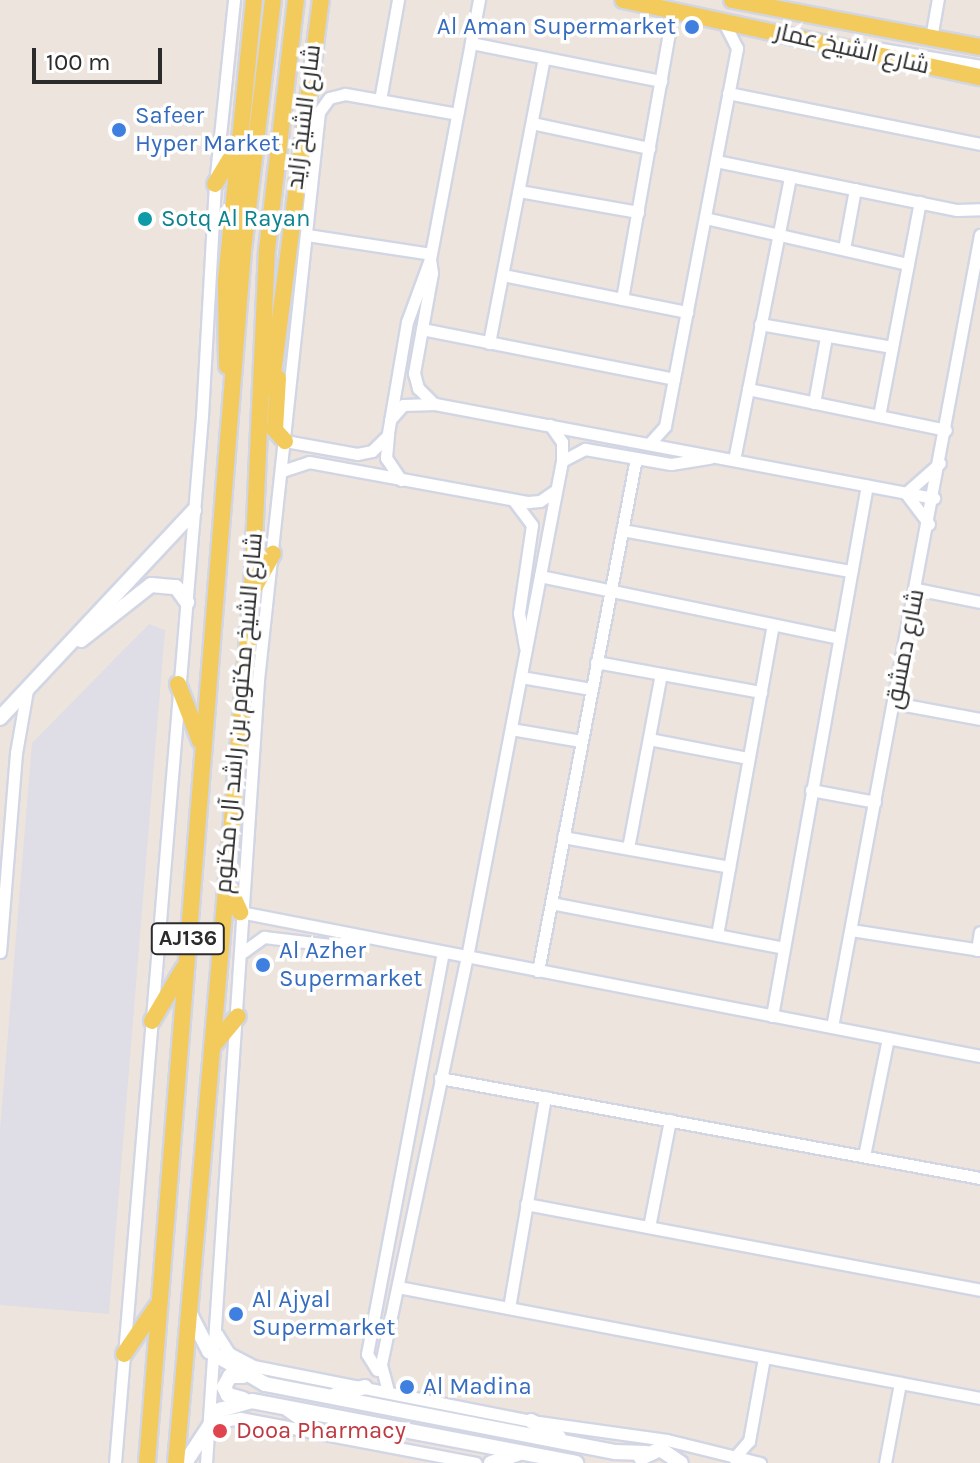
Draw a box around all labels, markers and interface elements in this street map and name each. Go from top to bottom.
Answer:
place label: Al Aman Supermarket [437,13,676,41]
street label: شارع الشيخ عمار [772,17,932,81]
marker: Al Aman Supermarket [683,18,701,36]
scale bar [36,32,166,82]
street label: شارع الشيخ زايد [281,43,327,191]
text: 100 m [46,48,111,76]
place label: Safeer Hyper Market [135,102,280,158]
marker: Safeer Hyper Market [110,121,128,139]
place label: Sotq Al Rayan [161,205,310,233]
marker: Sotq Al Rayan [136,210,154,228]
street label: شارع الشيخ مكتوم بن راشد آل مكتوم [209,531,269,895]
street label: شارع دمشق [879,587,931,711]
road number: AJ136 [150,921,226,957]
place label: Al Azher Supermarket [279,937,422,993]
marker: Al Azher Supermarket [254,956,272,974]
place label: Al Ajyal Supermarket [252,1286,395,1342]
marker: Al Ajyal Supermarket [227,1305,245,1323]
place label: Al Madina [423,1373,532,1401]
marker: Al Madina [398,1378,416,1396]
place label: Dooa Pharmacy [236,1417,406,1445]
marker: Dooa Pharmacy [211,1422,229,1440]

